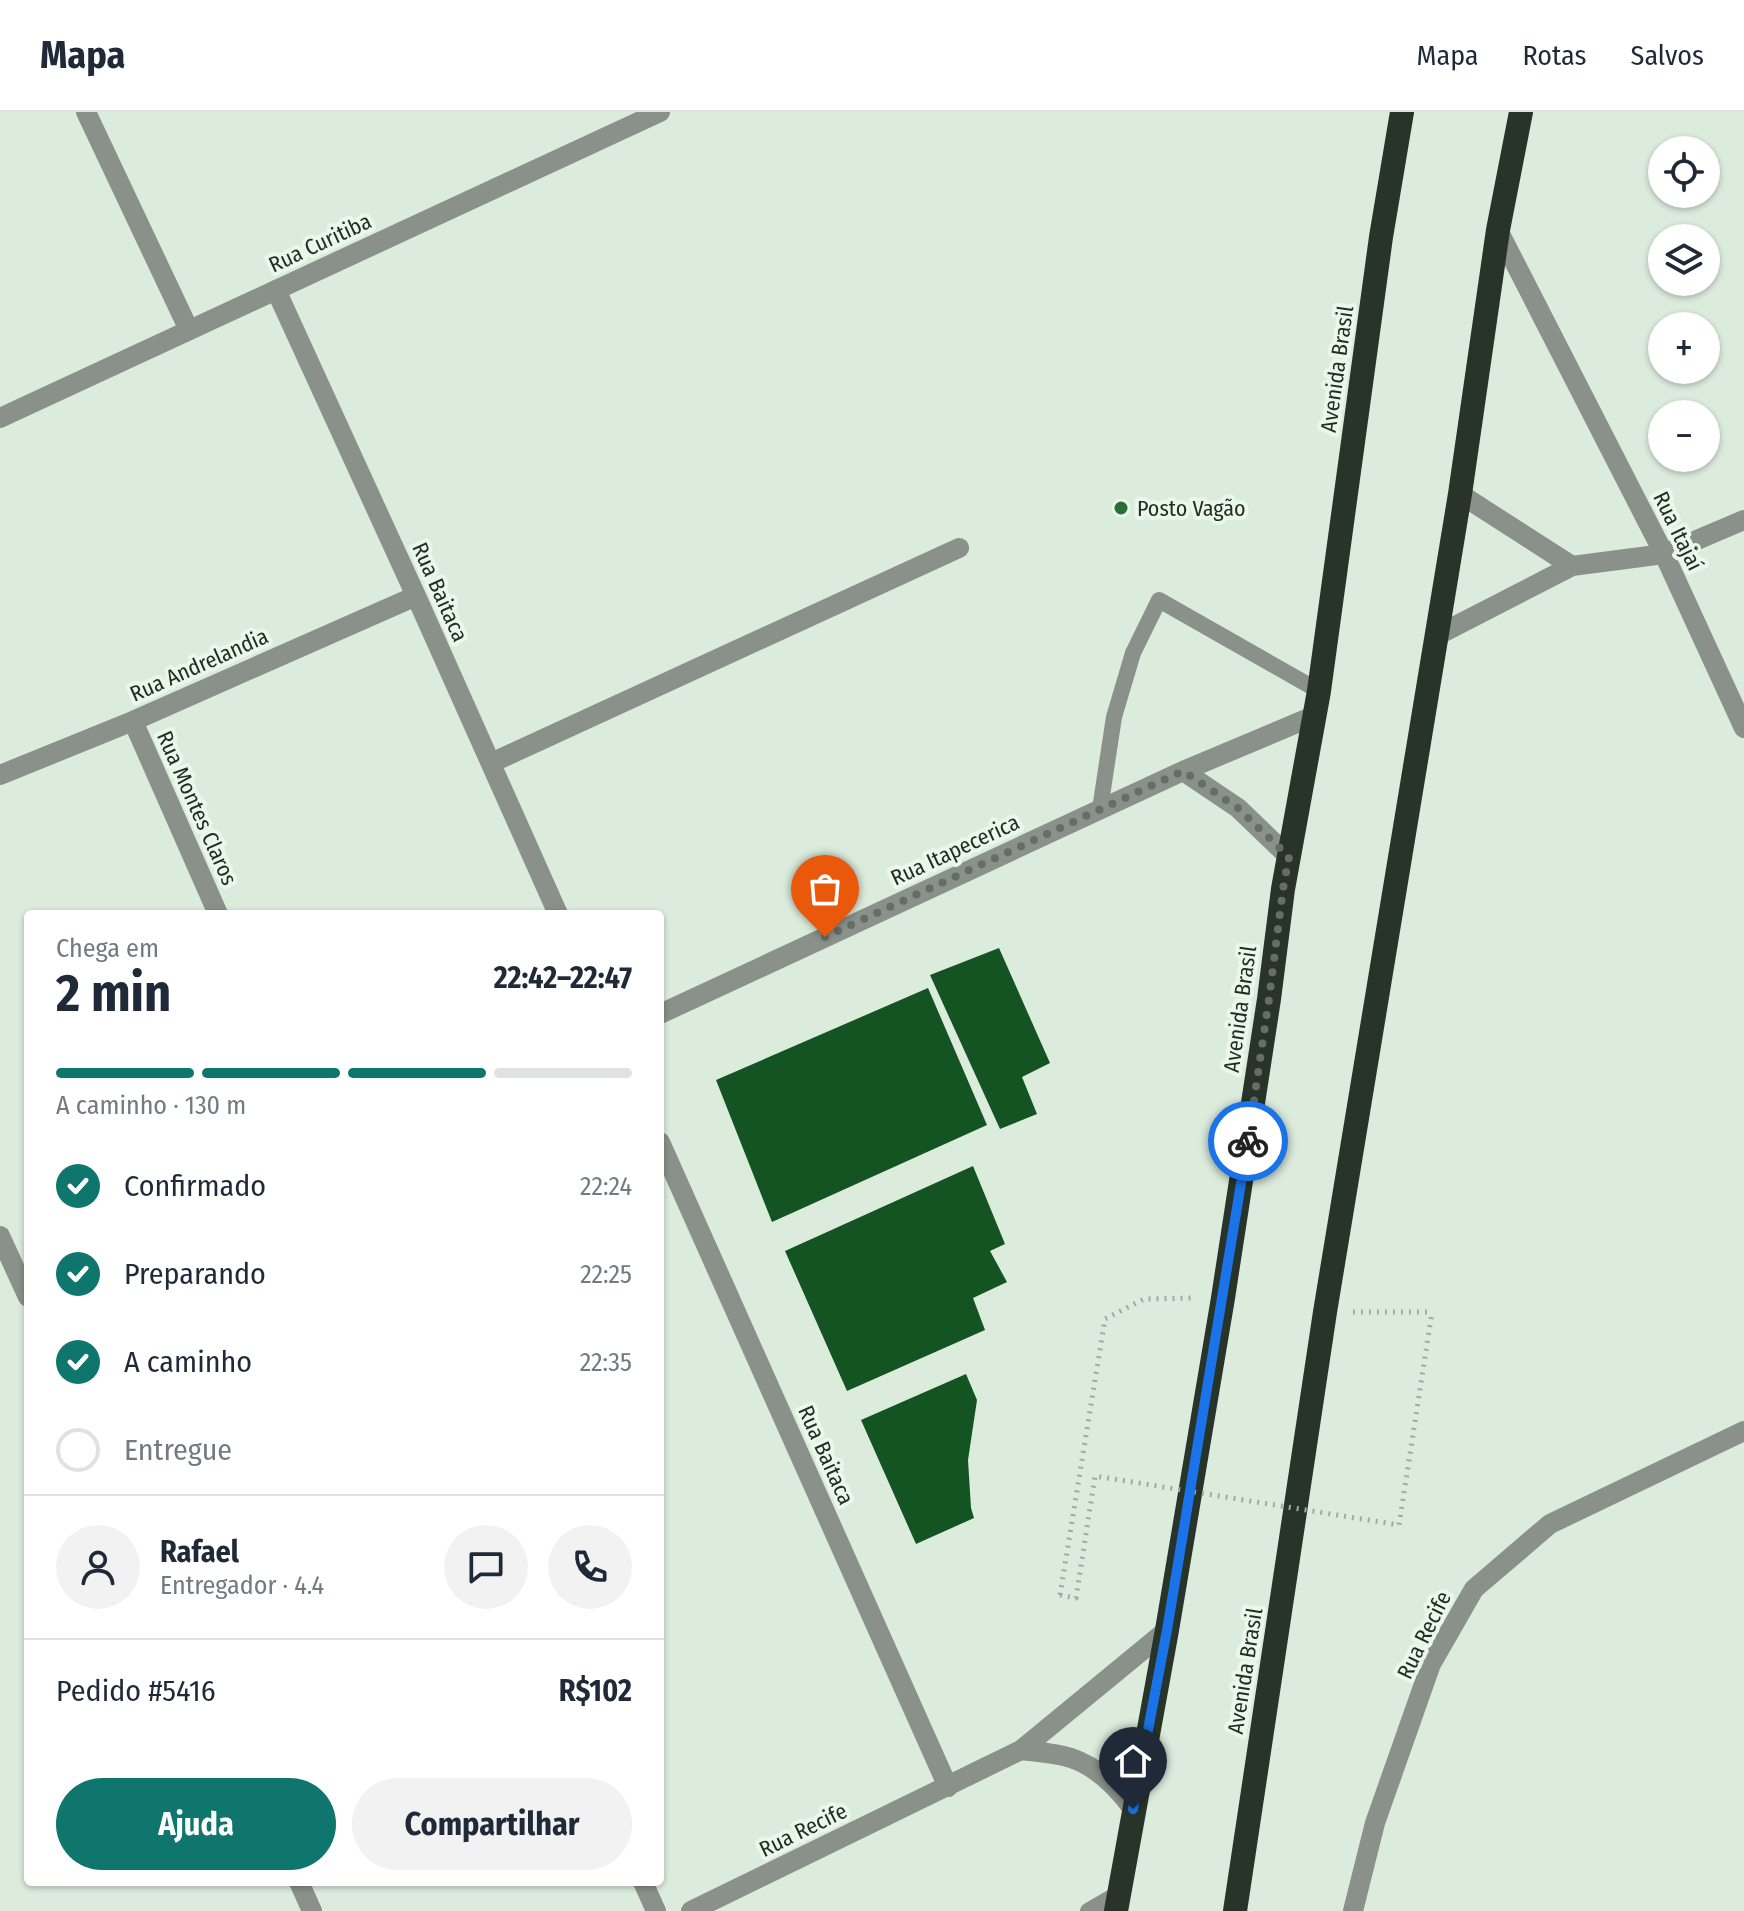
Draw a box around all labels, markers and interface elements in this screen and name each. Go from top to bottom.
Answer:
text: Mapa [40,32,125,78]
text: Mapa [1417,39,1479,72]
text: Rotas [1523,39,1587,72]
text: Salvos [1631,39,1704,72]
map controls [1648,136,1720,472]
button: locate [1648,136,1720,208]
street label: Rua Curitiba [264,208,376,278]
button: layers [1648,224,1720,296]
street label: Avenida Brasil [1315,304,1359,434]
button: + [1648,312,1720,384]
button: − [1648,400,1720,472]
street label: Rua Itajaí [1647,487,1709,575]
place label: Posto Vagão [1137,495,1246,522]
marker: Posto Vagão [1112,499,1130,517]
street label: Rua Baitaca [406,538,474,646]
street label: Rua Andrelandia [126,622,272,708]
street label: Rua Montes Claros [151,727,243,889]
street label: Rua Itapecerica [886,808,1024,892]
pin [791,855,859,937]
icon: bag [803,867,847,911]
text: Chega em [56,933,159,964]
street label: Avenida Brasil [1218,944,1262,1074]
text: 22:42–22:47 [494,960,632,996]
text: 2 min [56,962,171,1025]
text: A caminho · 130 m [56,1090,246,1121]
courier [1208,1101,1288,1181]
icon: bike [1226,1119,1270,1163]
icon: check [56,1164,100,1208]
text: Confirmado [124,1168,266,1204]
text: 22:24 [580,1171,632,1202]
icon: check [56,1252,100,1296]
text: Preparando [124,1256,266,1292]
text: 22:25 [580,1259,632,1290]
icon: check [56,1340,100,1384]
text: A caminho [124,1344,252,1380]
text: 22:35 [580,1347,632,1378]
street label: Rua Baitaca [792,1401,860,1509]
text: Entregue [124,1432,232,1468]
button: person [56,1525,140,1609]
button: chat [444,1525,528,1609]
button: phone [548,1525,632,1609]
text: Rafael [160,1534,239,1570]
text: Entregador · 4.4 [160,1570,324,1601]
street label: Rua Recife [1391,1587,1457,1683]
street label: Avenida Brasil [1222,1606,1268,1736]
text: Pedido #5416 [56,1673,216,1709]
text: R$102 [559,1673,632,1709]
pin [1099,1727,1167,1809]
icon: home [1111,1739,1155,1783]
button: Ajuda [56,1778,336,1870]
button: Compartilhar [352,1778,632,1870]
street label: Rua Recife [755,1797,851,1863]

